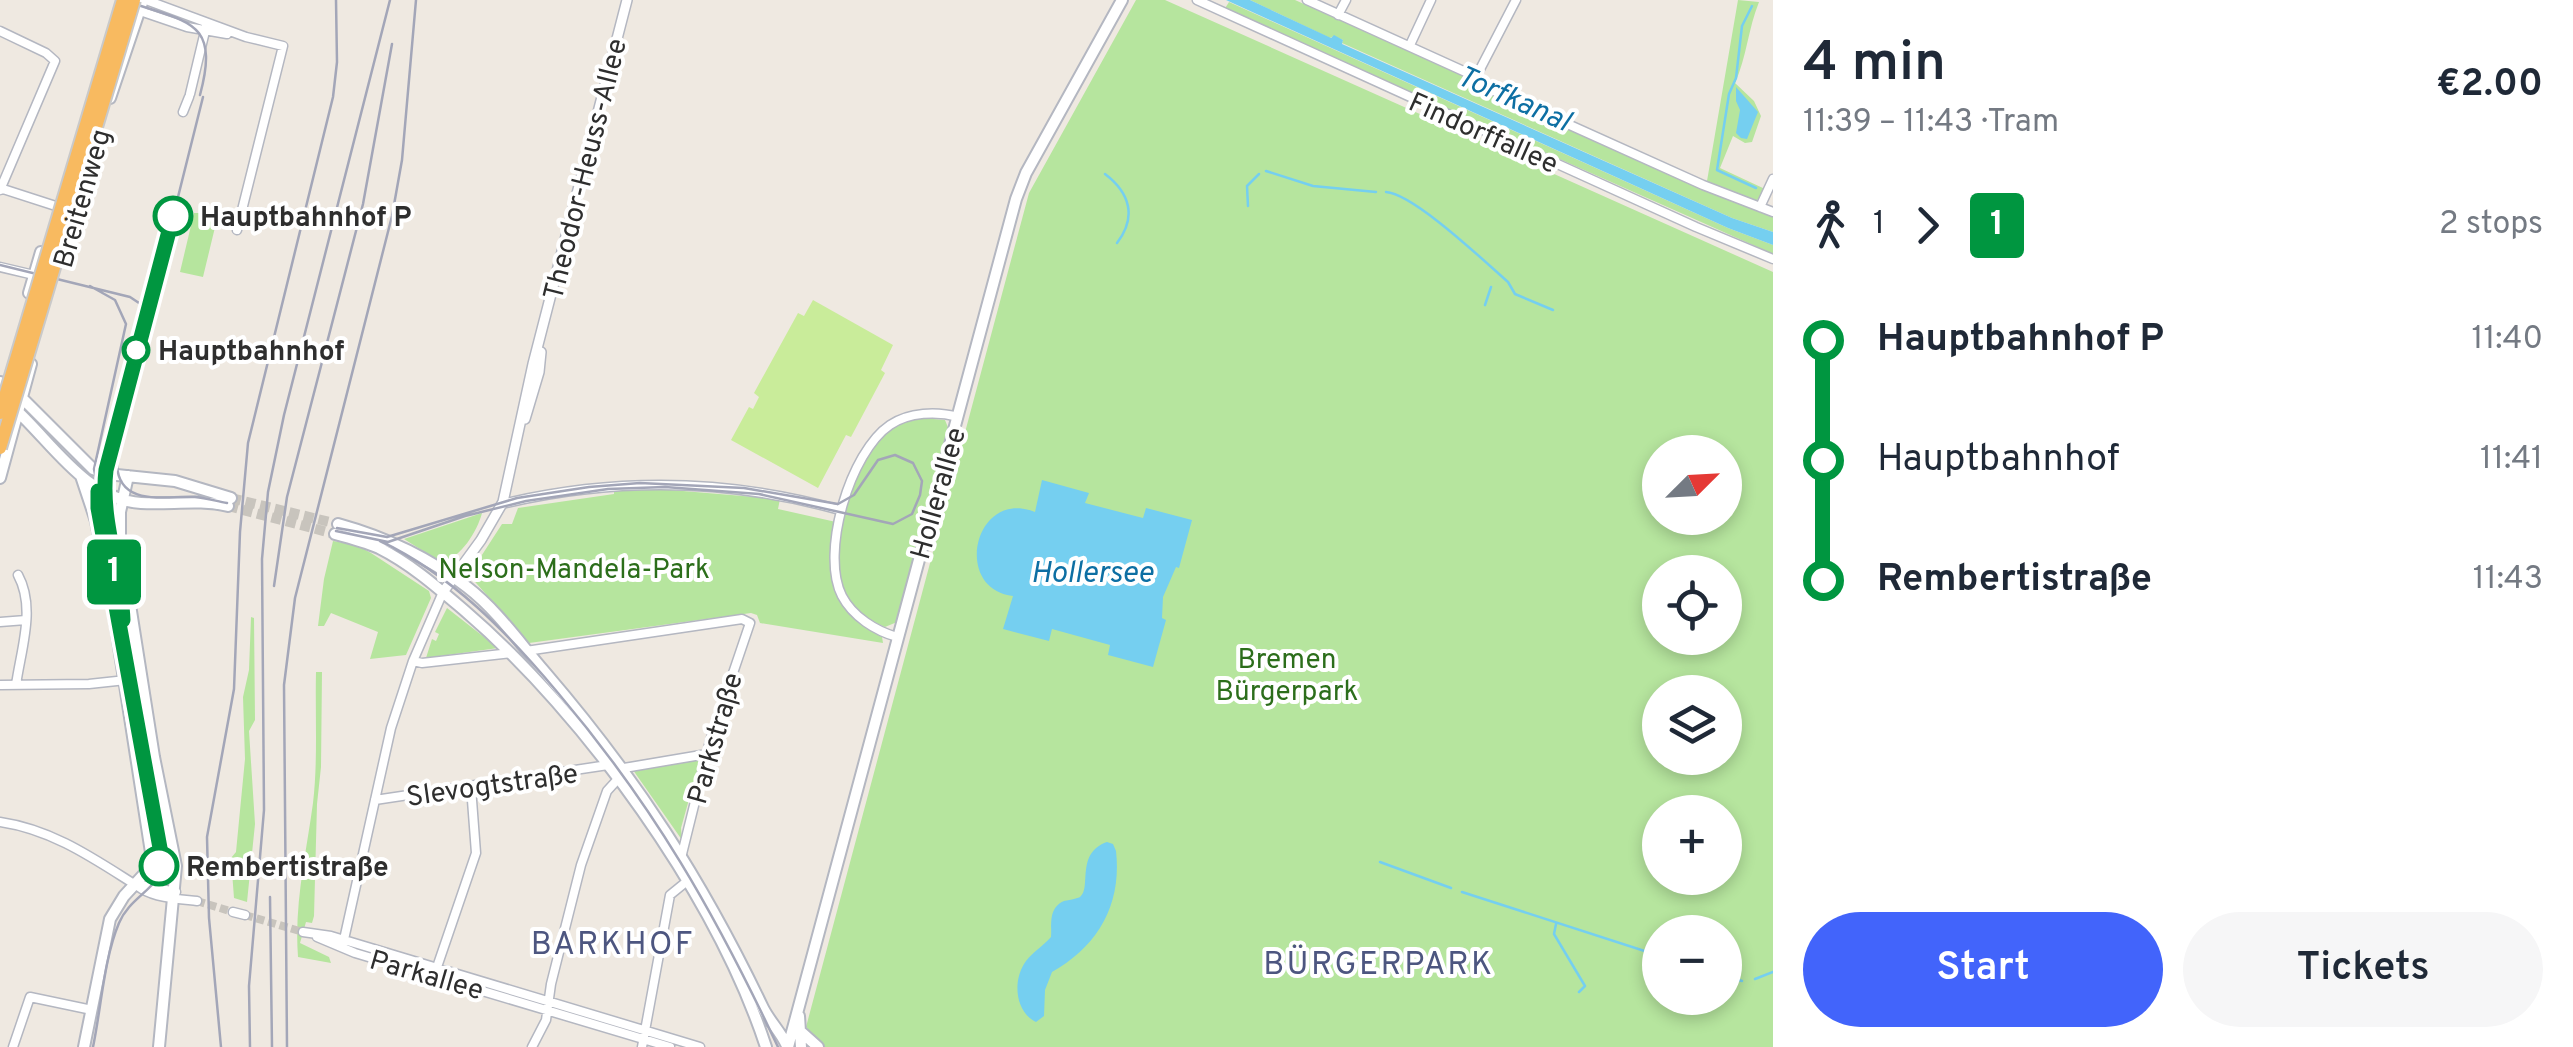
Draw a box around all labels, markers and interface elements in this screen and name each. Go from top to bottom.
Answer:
text: 4 min [1803,30,1946,100]
street label: Theodor-Heuss-Allee [537,35,637,304]
water label: Torfkanal [1450,59,1577,142]
text: €2.00 [2436,61,2543,110]
street label: Findorffallee [1402,86,1563,184]
text: 11:39 – 11:43 · Tram [1803,103,2059,143]
street label: Breitenweg [47,125,121,273]
marker: Hauptbahnhof P [154,197,192,235]
icon: walk [1803,198,1858,253]
icon: forward [1900,198,1955,253]
place label: Hauptbahnhof P [200,201,411,237]
text: 1 [1990,203,2004,247]
text: 1 [1873,205,1885,245]
text: 2 stops [2439,205,2543,245]
text: Hauptbahnhof P [1877,316,2164,365]
text: 11:40 [2472,320,2543,360]
place label: Hauptbahnhof [158,335,344,371]
marker: Hauptbahnhof [123,337,149,363]
street label: Hollerallee [904,424,976,564]
north arrow [1642,435,1742,535]
map controls [1642,435,1742,1015]
text: Hauptbahnhof [1877,436,2119,485]
text: 11:41 [2480,440,2543,480]
line badge: 1 [82,540,146,604]
text: 1 [107,550,121,594]
park label: Nelson-Mandela-Park [438,553,710,589]
button: locate [1642,555,1742,655]
water label: Hollersee [1031,556,1154,593]
text: Rembertistraße [1877,556,2152,605]
text: 11:43 [2473,560,2543,600]
park label: Bremen Bürgerpark [1216,643,1358,711]
street label: Parkstraße [681,669,753,809]
button: layers [1642,675,1742,775]
street label: Slevogtstraße [404,757,581,817]
button: + [1642,795,1742,895]
marker: Rembertistraße [140,847,178,885]
place label: Rembertistraße [186,851,389,887]
button: Start [1803,912,2163,1027]
button: Tickets [2183,912,2543,1027]
button: − [1642,915,1742,1015]
district label: BARKHOF [531,926,695,966]
street label: Parkallee [365,943,487,1010]
district label: BÜRGERPARK [1263,944,1495,986]

